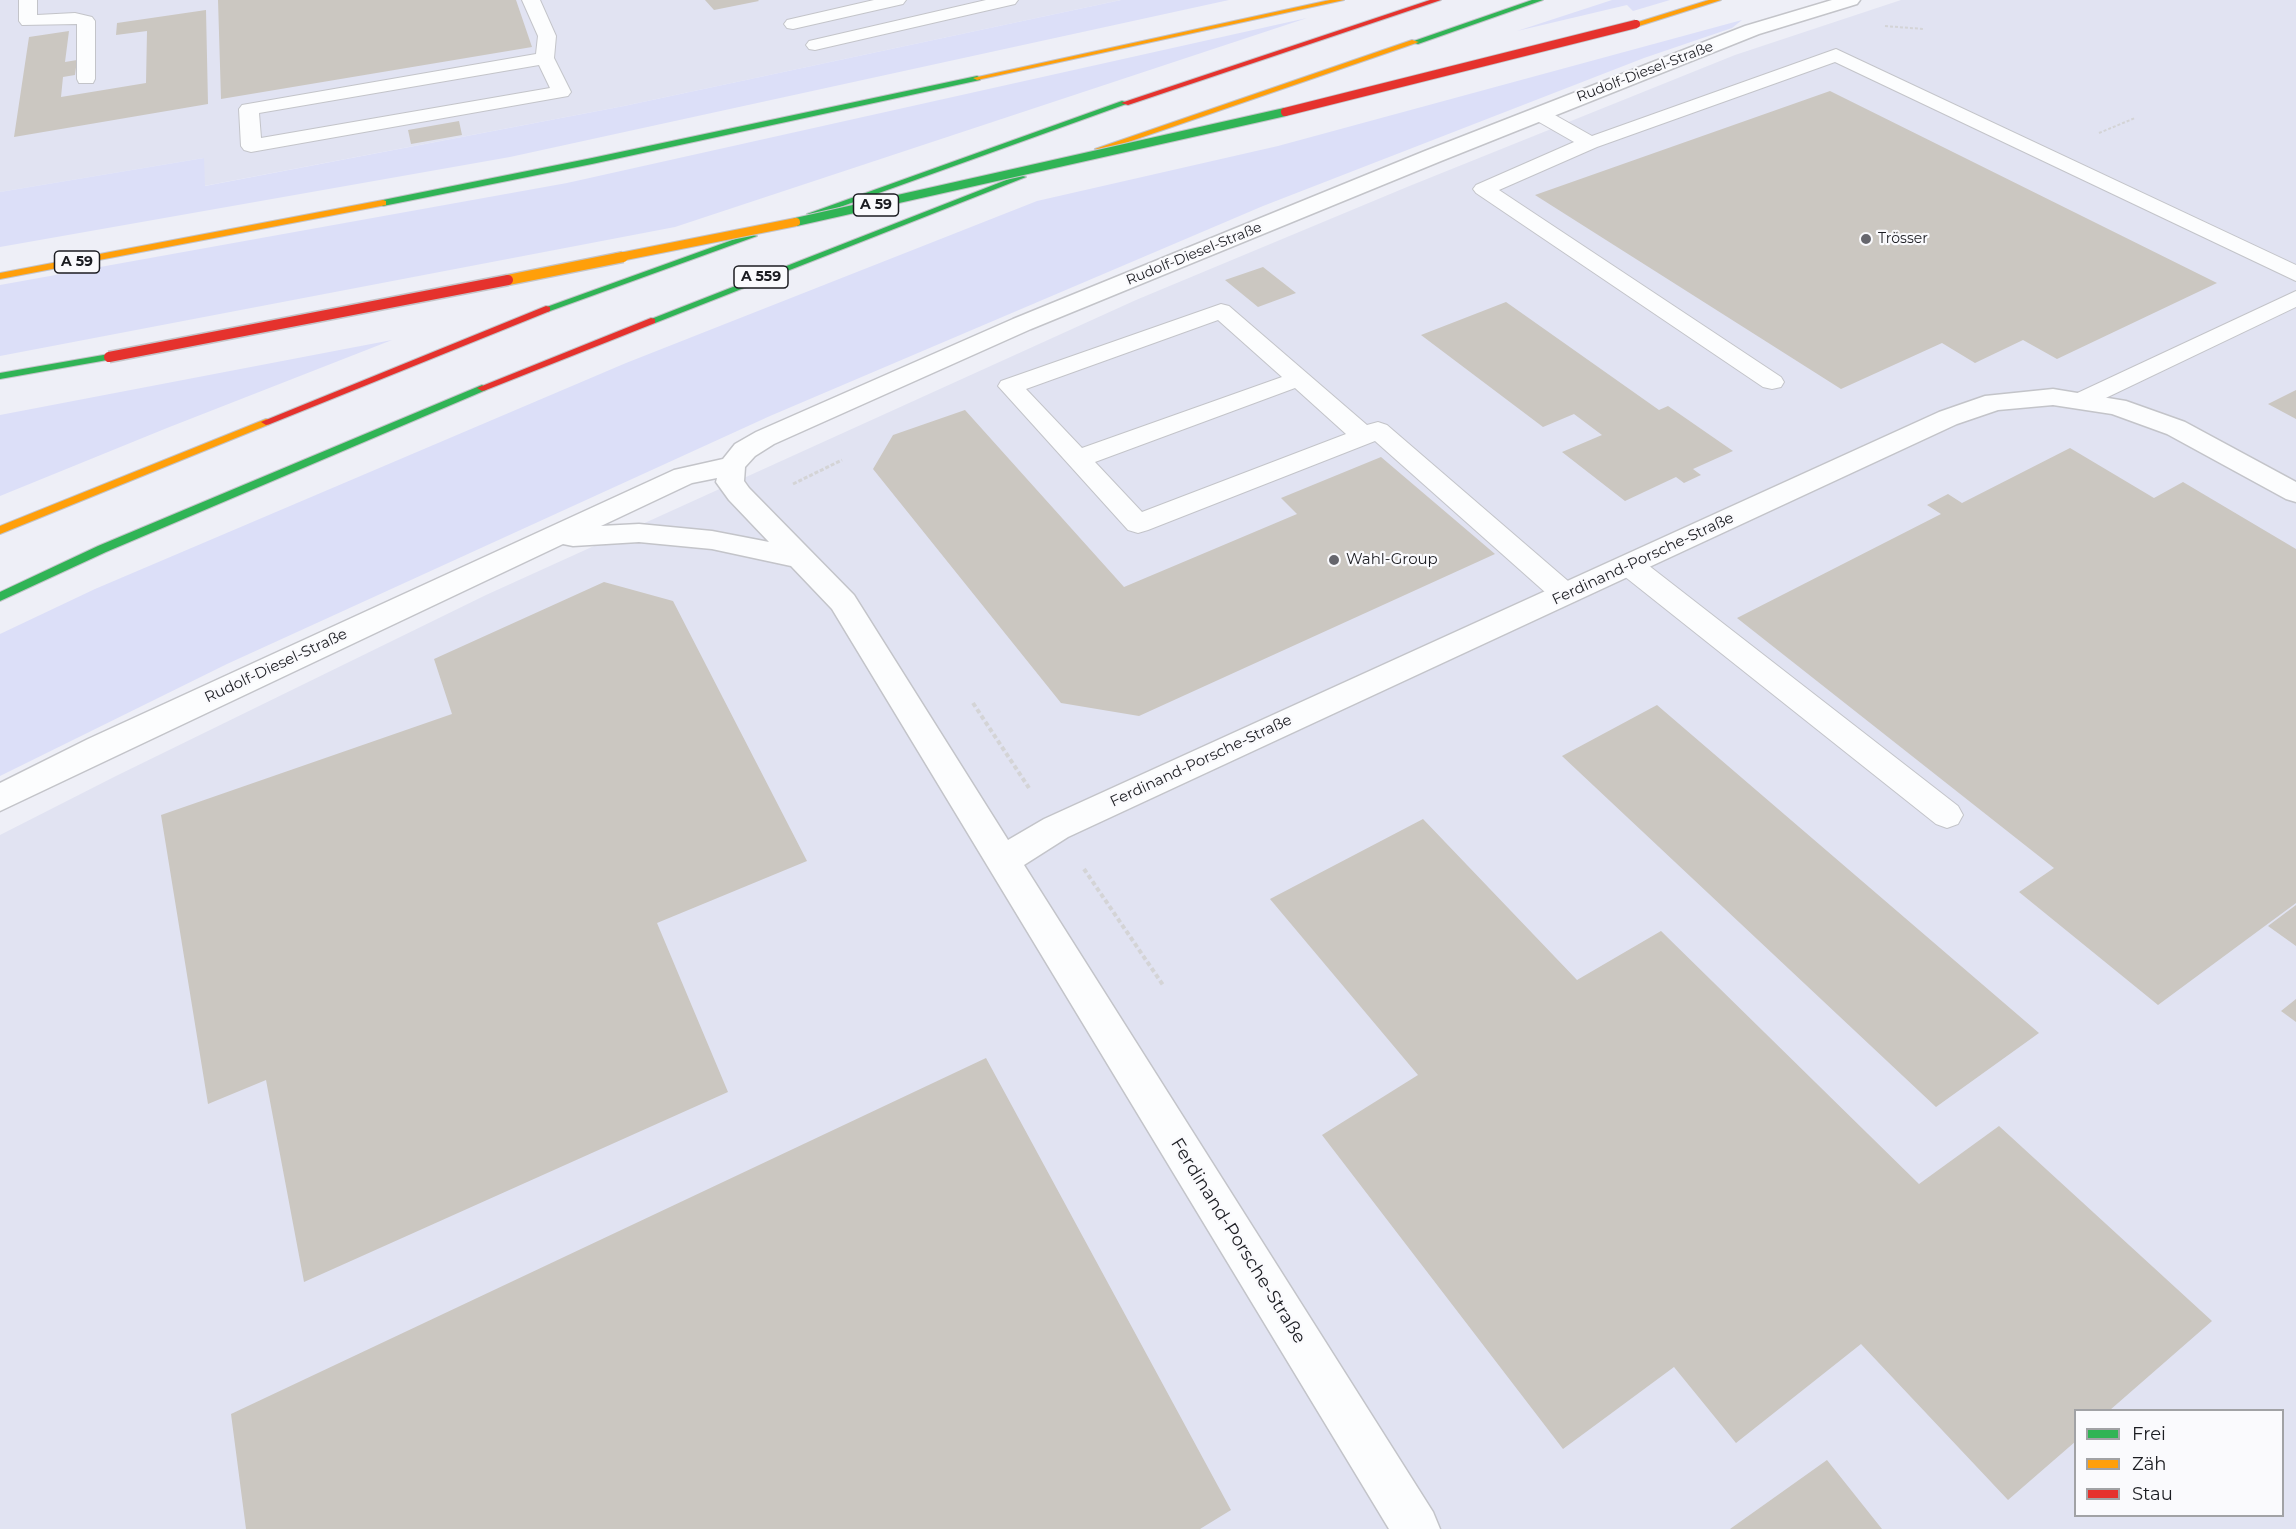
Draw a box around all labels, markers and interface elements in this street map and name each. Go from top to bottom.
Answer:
street label: Rudolf-Diesel-Straße [1574,38,1716,106]
road number: A 59 [854,194,898,216]
street label: Rudolf-Diesel-Straße [1124,219,1264,289]
place label: Trösser [1878,231,1928,247]
marker: Trösser [1859,232,1873,246]
road number: A 59 [54,251,100,273]
road number: A 559 [734,266,788,288]
street label: Ferdinand-Porsche-Straße [1549,509,1737,609]
place label: Wahl-Group [1346,551,1438,569]
marker: Wahl-Group [1327,553,1341,567]
street label: Rudolf-Diesel-Straße [202,625,350,707]
street label: Ferdinand-Porsche-Straße [1107,711,1295,811]
street label: Ferdinand-Porsche-Straße [1166,1134,1310,1348]
legend [2074,1409,2284,1517]
text: Frei [2132,1423,2166,1445]
text: Zäh [2132,1453,2167,1475]
text: Stau [2132,1483,2173,1505]

